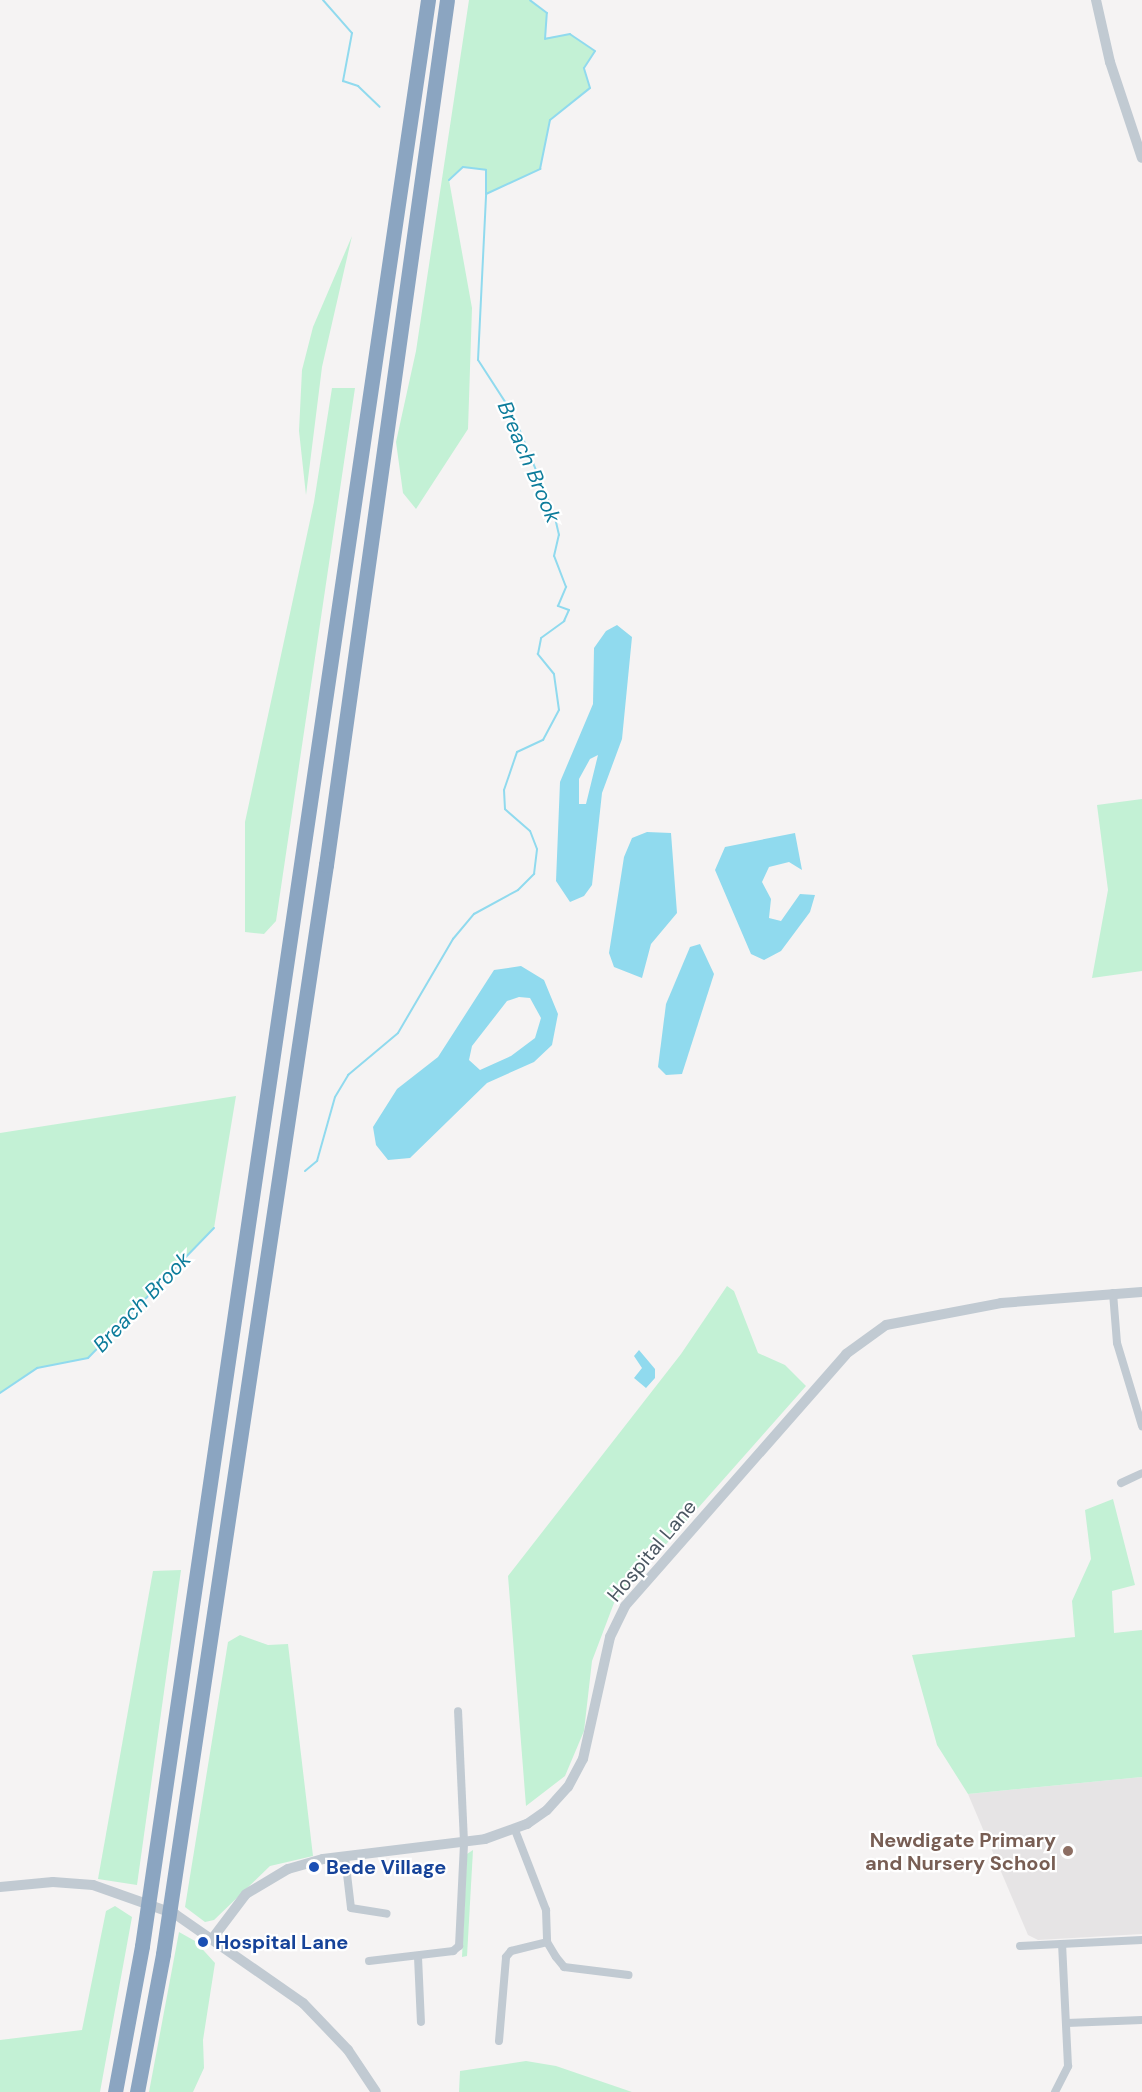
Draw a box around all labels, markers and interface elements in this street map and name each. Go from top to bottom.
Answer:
water label: Breach Brook [492,397,566,527]
water label: Breach Brook [88,1247,196,1357]
street label: Hospital Lane [602,1495,702,1607]
place label: Newdigate Primary and Nursery School [865,1828,1056,1875]
marker: Newdigate Primary and Nursery School [1061,1844,1075,1858]
place label: Bede Village [326,1855,446,1879]
marker: Bede Village [307,1860,321,1874]
place label: Hospital Lane [215,1930,348,1954]
marker: Hospital Lane [196,1935,210,1949]

